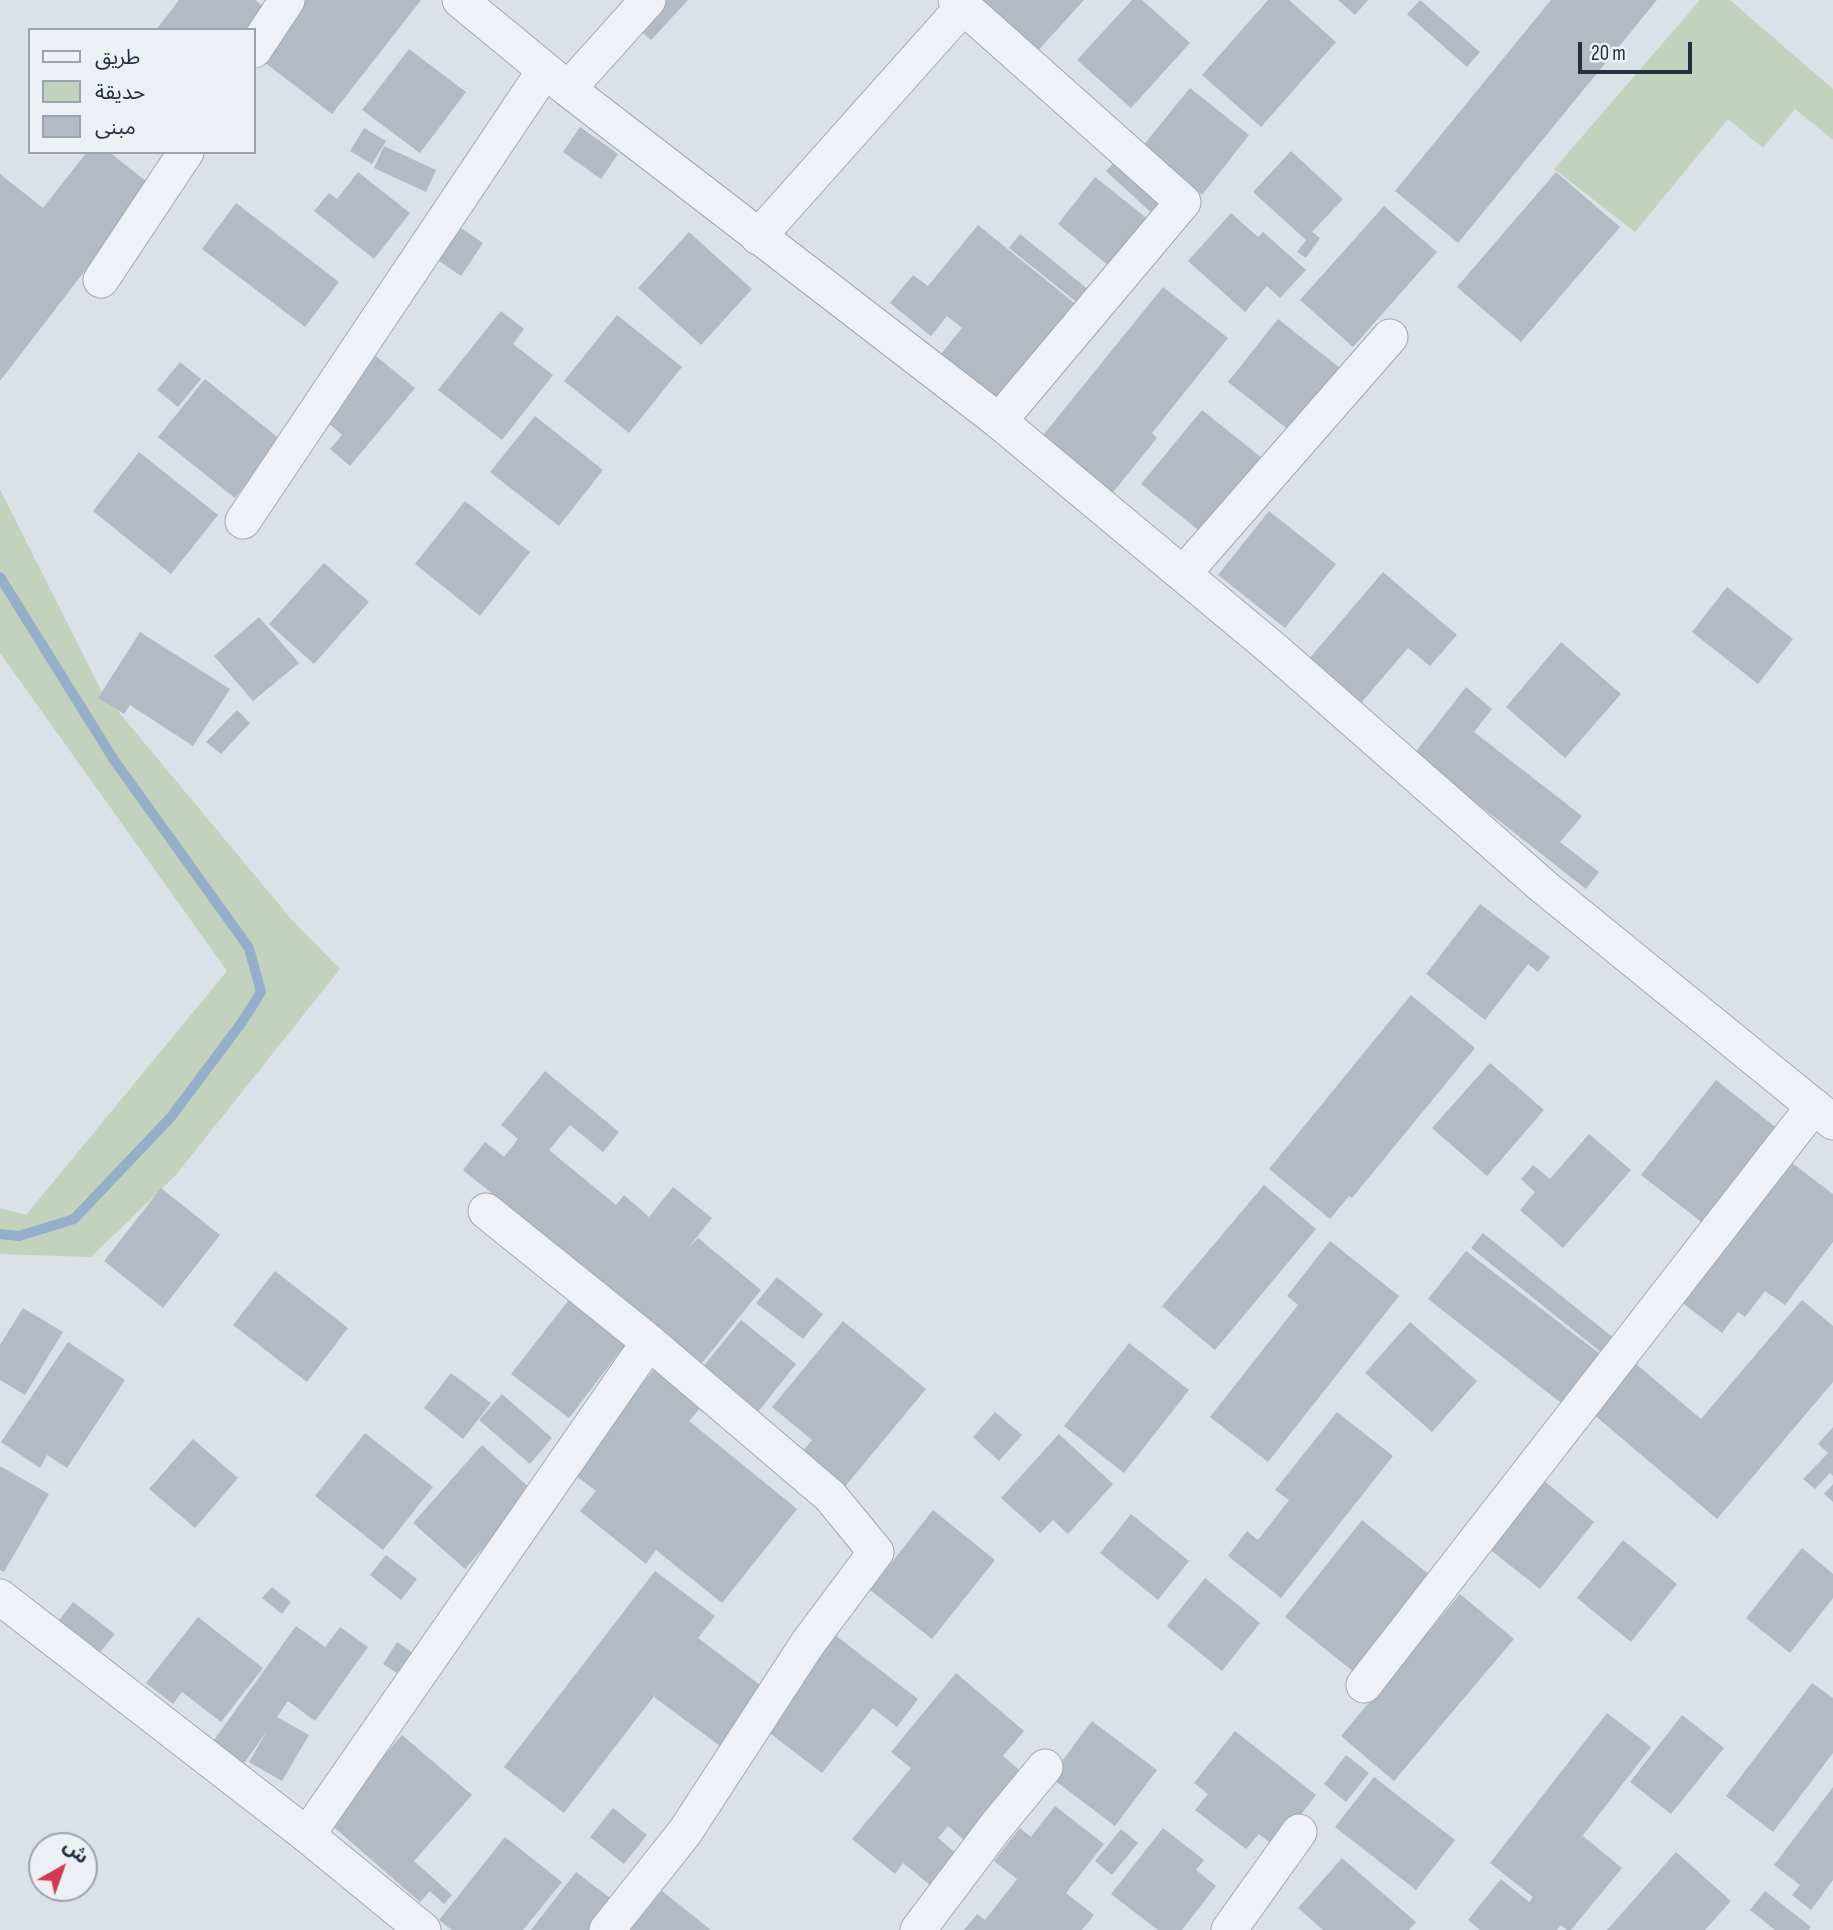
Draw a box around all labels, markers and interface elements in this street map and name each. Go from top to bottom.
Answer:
legend [28,28,256,154]
scale bar [1581,28,1695,72]
text: 20 m [1591,41,1626,66]
text: طريق [95,45,140,70]
text: حديقة [95,80,145,105]
text: مبنى [95,115,136,140]
north arrow [28,1832,98,1902]
text: ش [58,1835,93,1869]

